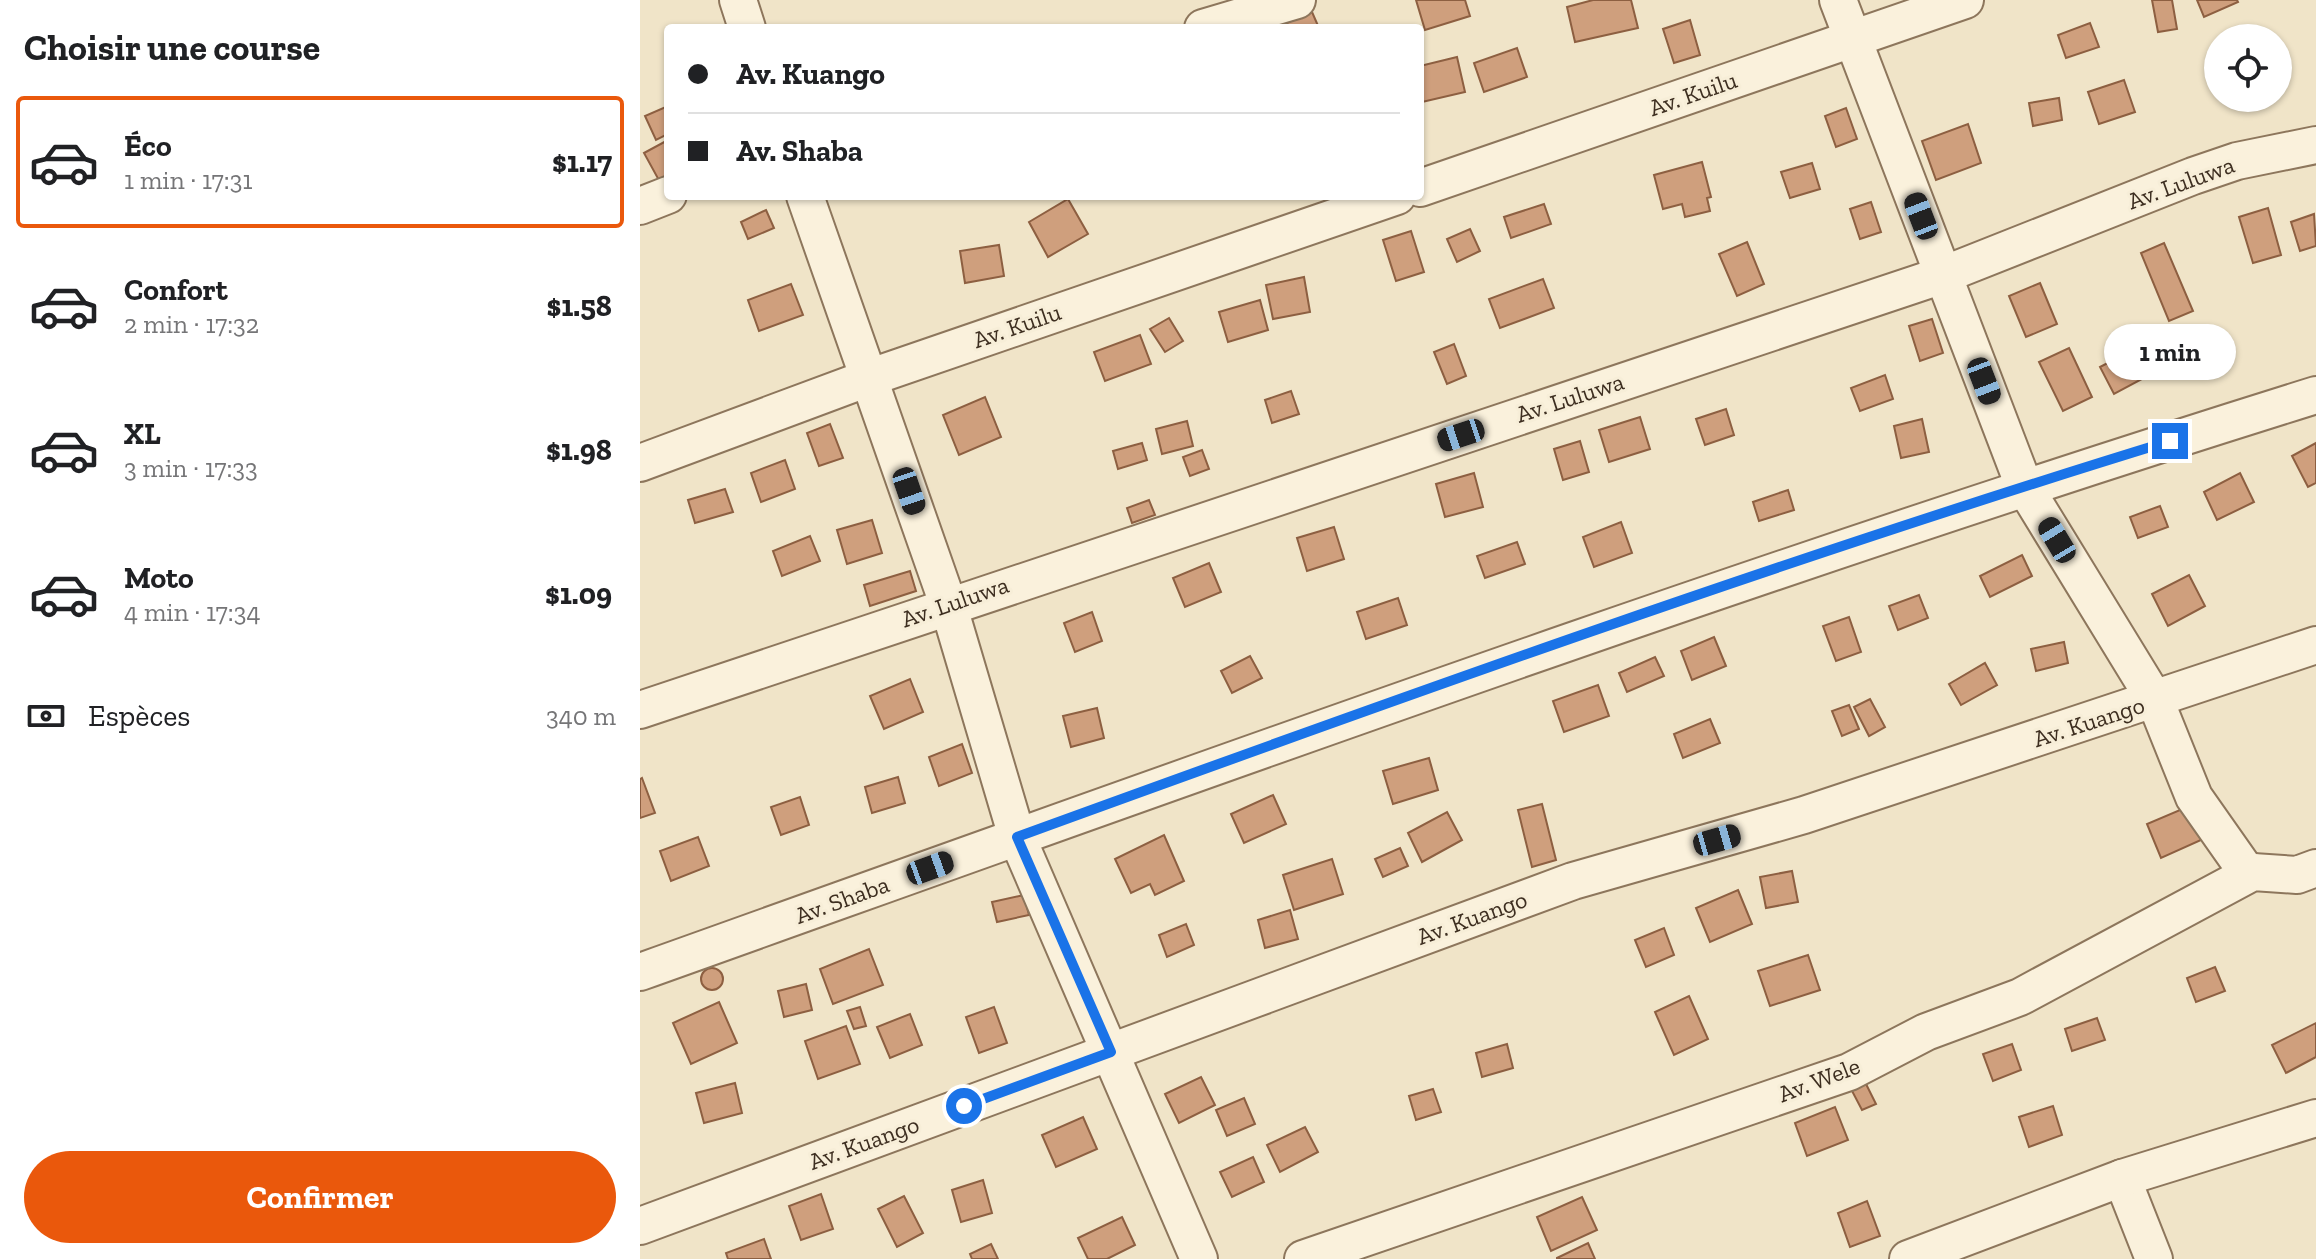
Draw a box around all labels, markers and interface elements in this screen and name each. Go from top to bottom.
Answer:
map controls [2204,24,2292,112]
button: locate [2204,24,2292,112]
text: Choisir une course [24,26,320,69]
text: Av. Kuango [736,56,885,92]
street label: Av. Kuilu [1645,65,1741,122]
icon: car [28,126,100,198]
text: Éco [124,128,172,164]
text: Av. Shaba [736,133,863,169]
text: $1.17 [552,144,612,180]
street label: Av. Luluwa [2123,150,2239,215]
text: 1 min · 17:31 [124,164,252,196]
car [1901,189,1941,243]
icon: car [28,270,100,342]
text: Confort [124,272,228,308]
text: $1.58 [546,288,612,324]
street label: Av. Kuilu [969,297,1065,354]
text: 2 min · 17:32 [124,308,259,340]
callout: 1 min [2104,325,2236,381]
text: 1 min [2139,336,2201,368]
car [1964,354,2004,408]
street label: Av. Luluwa [1512,366,1628,429]
icon: car [28,414,100,486]
text: XL [124,416,161,452]
car [1434,416,1488,454]
route end [2152,423,2188,459]
text: $1.98 [546,432,612,468]
text: 3 min · 17:33 [124,452,258,484]
car [890,464,928,518]
car [2034,513,2080,567]
icon: car [28,558,100,630]
text: Moto [124,560,194,596]
street label: Av. Luluwa [897,569,1013,633]
text: $1.09 [545,576,612,612]
text: 4 min · 17:34 [124,596,260,628]
street label: Av. Kuango [2030,690,2148,753]
icon: cash [24,694,68,738]
text: Espèces [88,698,190,734]
text: 340 m [546,700,616,732]
car [1691,822,1743,858]
car [903,849,957,887]
street label: Av. Shaba [791,869,893,930]
street label: Av. Kuango [1413,884,1531,951]
street label: Av. Wele [1774,1051,1864,1108]
route start [946,1088,982,1124]
street label: Av. Kuango [805,1109,923,1176]
button: Confirmer [24,1151,616,1243]

